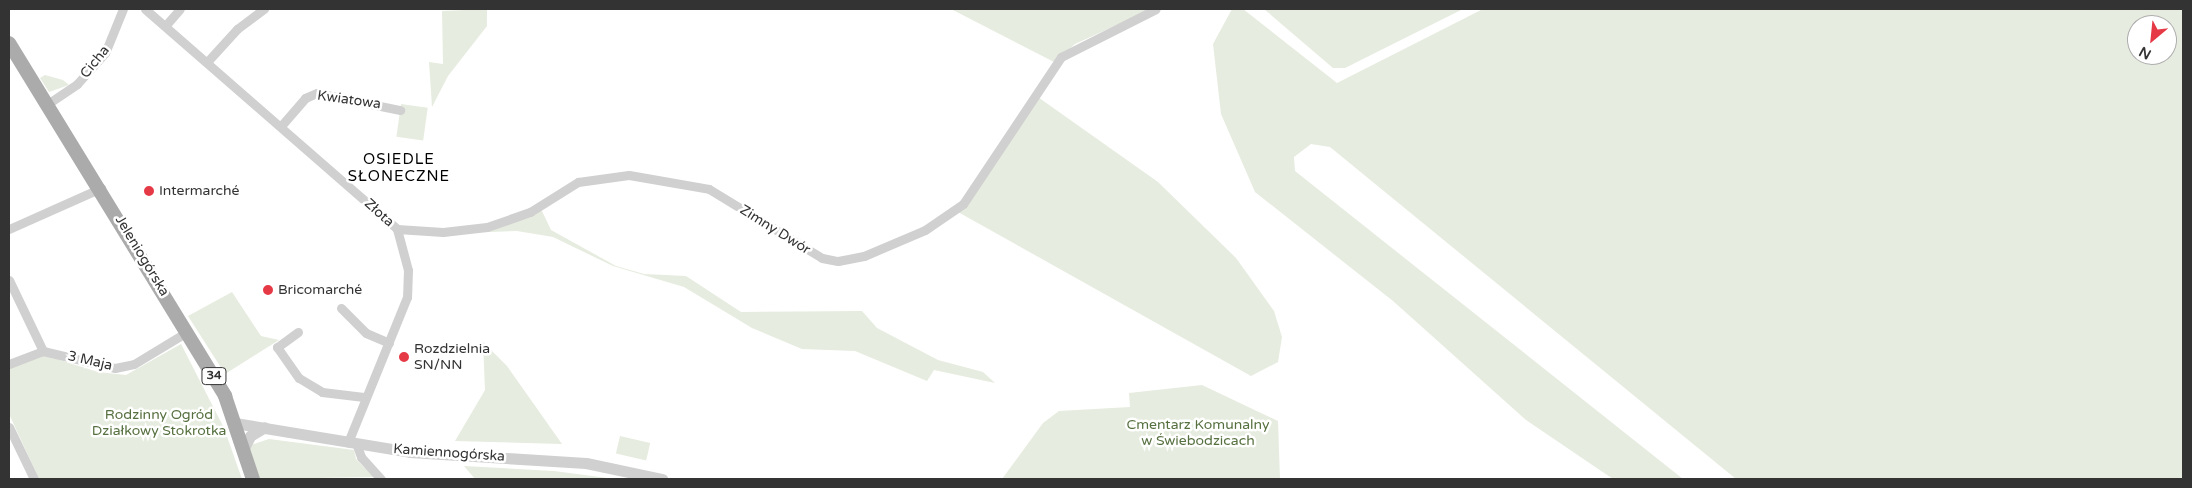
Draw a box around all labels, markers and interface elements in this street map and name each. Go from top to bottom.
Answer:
north arrow [2127,15,2177,65]
street label: Cicha [77,42,113,82]
text: N [2136,43,2154,63]
street label: Kwiatowa [316,87,382,113]
district label: OSIEDLE SŁONECZNE [347,150,451,185]
place label: Intermarché [159,183,240,199]
marker: Intermarché [143,185,155,197]
street label: Złota [361,195,397,231]
street label: Zimny Dwór [737,202,813,258]
street label: Jeleniogórska [111,213,173,299]
place label: Bricomarché [278,282,362,298]
marker: Bricomarché [262,284,274,296]
place label: Rozdzielnia SN/NN [414,341,490,374]
street label: 3 Maja [66,348,114,374]
marker: Rozdzielnia SN/NN [398,351,410,363]
road number: 34 [200,366,228,386]
park label: Rodzinny Ogród Działkowy Stokrotka [92,407,226,440]
park label: Cmentarz Komunalny w Świebodzicach [1127,417,1269,450]
street label: Kamiennogórska [393,441,505,465]

